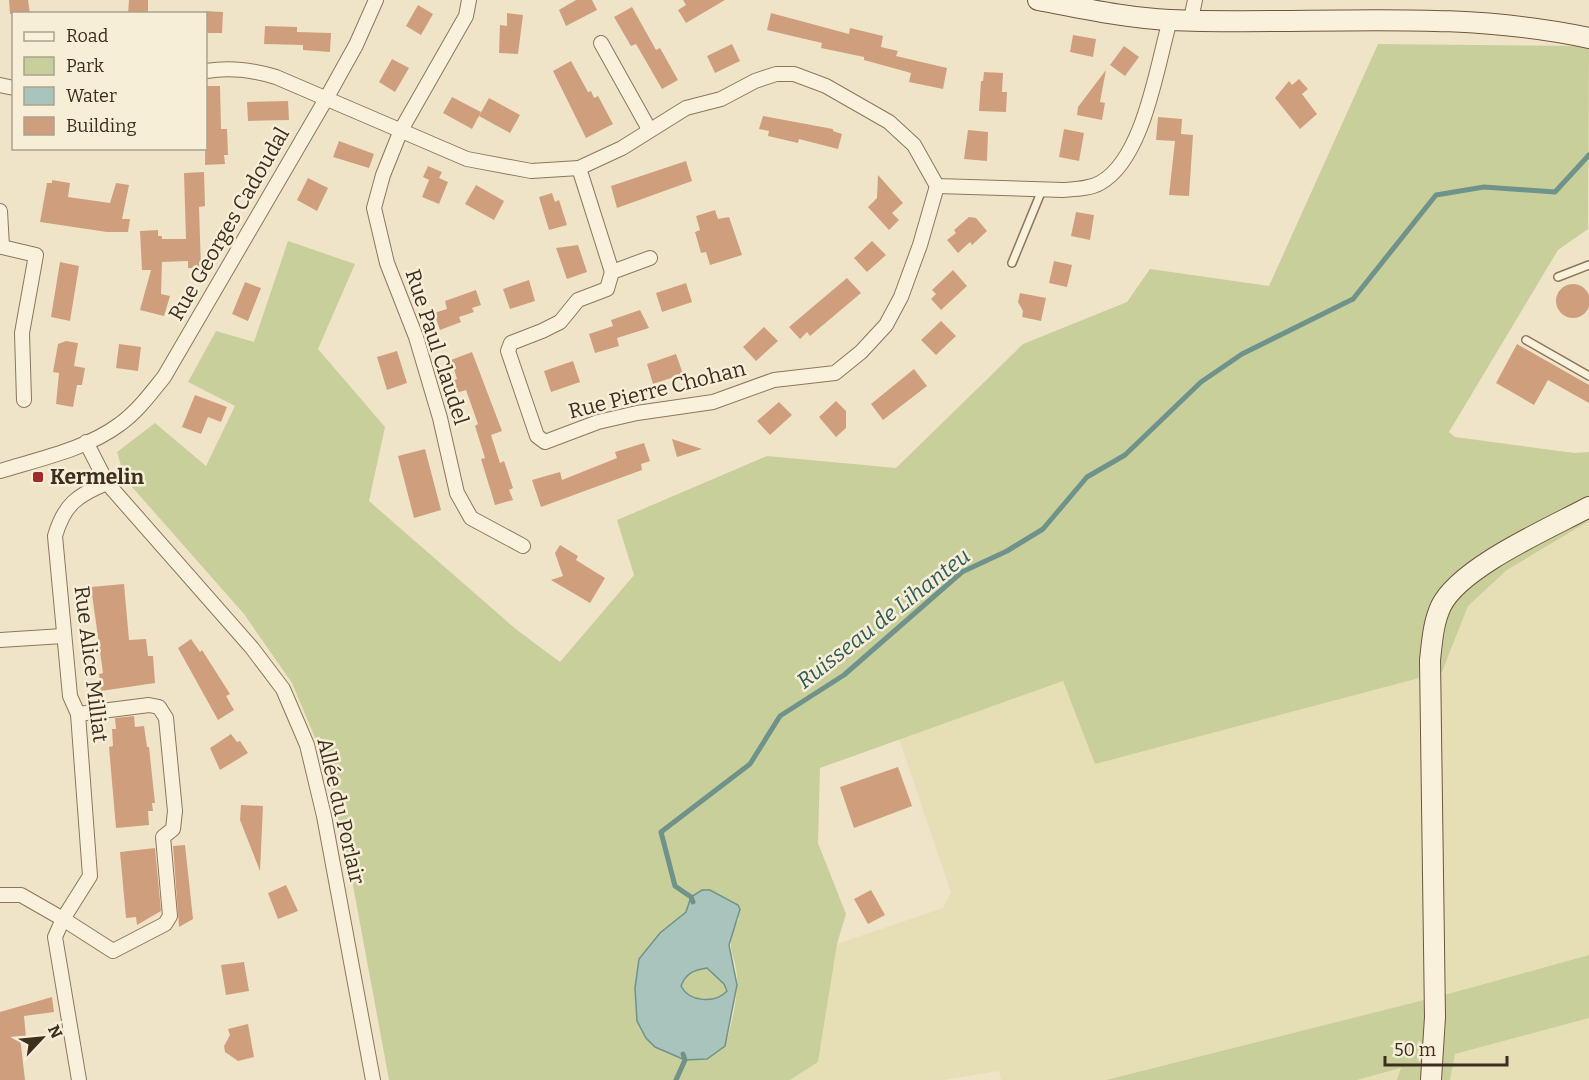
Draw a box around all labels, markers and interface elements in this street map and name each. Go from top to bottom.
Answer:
legend [12,12,207,150]
text: Road [66,25,109,47]
text: Park [66,55,105,77]
text: Water [66,85,117,107]
text: Building [66,115,137,137]
street label: Rue Georges Cadoudal [163,123,295,325]
street label: Rue Paul Claudel [400,266,474,428]
street label: Rue Pierre Chohan [566,355,748,425]
place label: Kermelin [50,464,144,490]
marker: Kermelin [31,470,45,484]
water label: Ruisseau de Lihanteu [791,542,975,694]
street label: Rue Alice Milliat [69,584,114,744]
street label: Allée du Porlair [312,735,370,887]
north arrow [12,1008,72,1068]
text: N [44,1022,66,1041]
scale bar [1385,1029,1506,1067]
text: 50 m [1394,1039,1436,1061]

